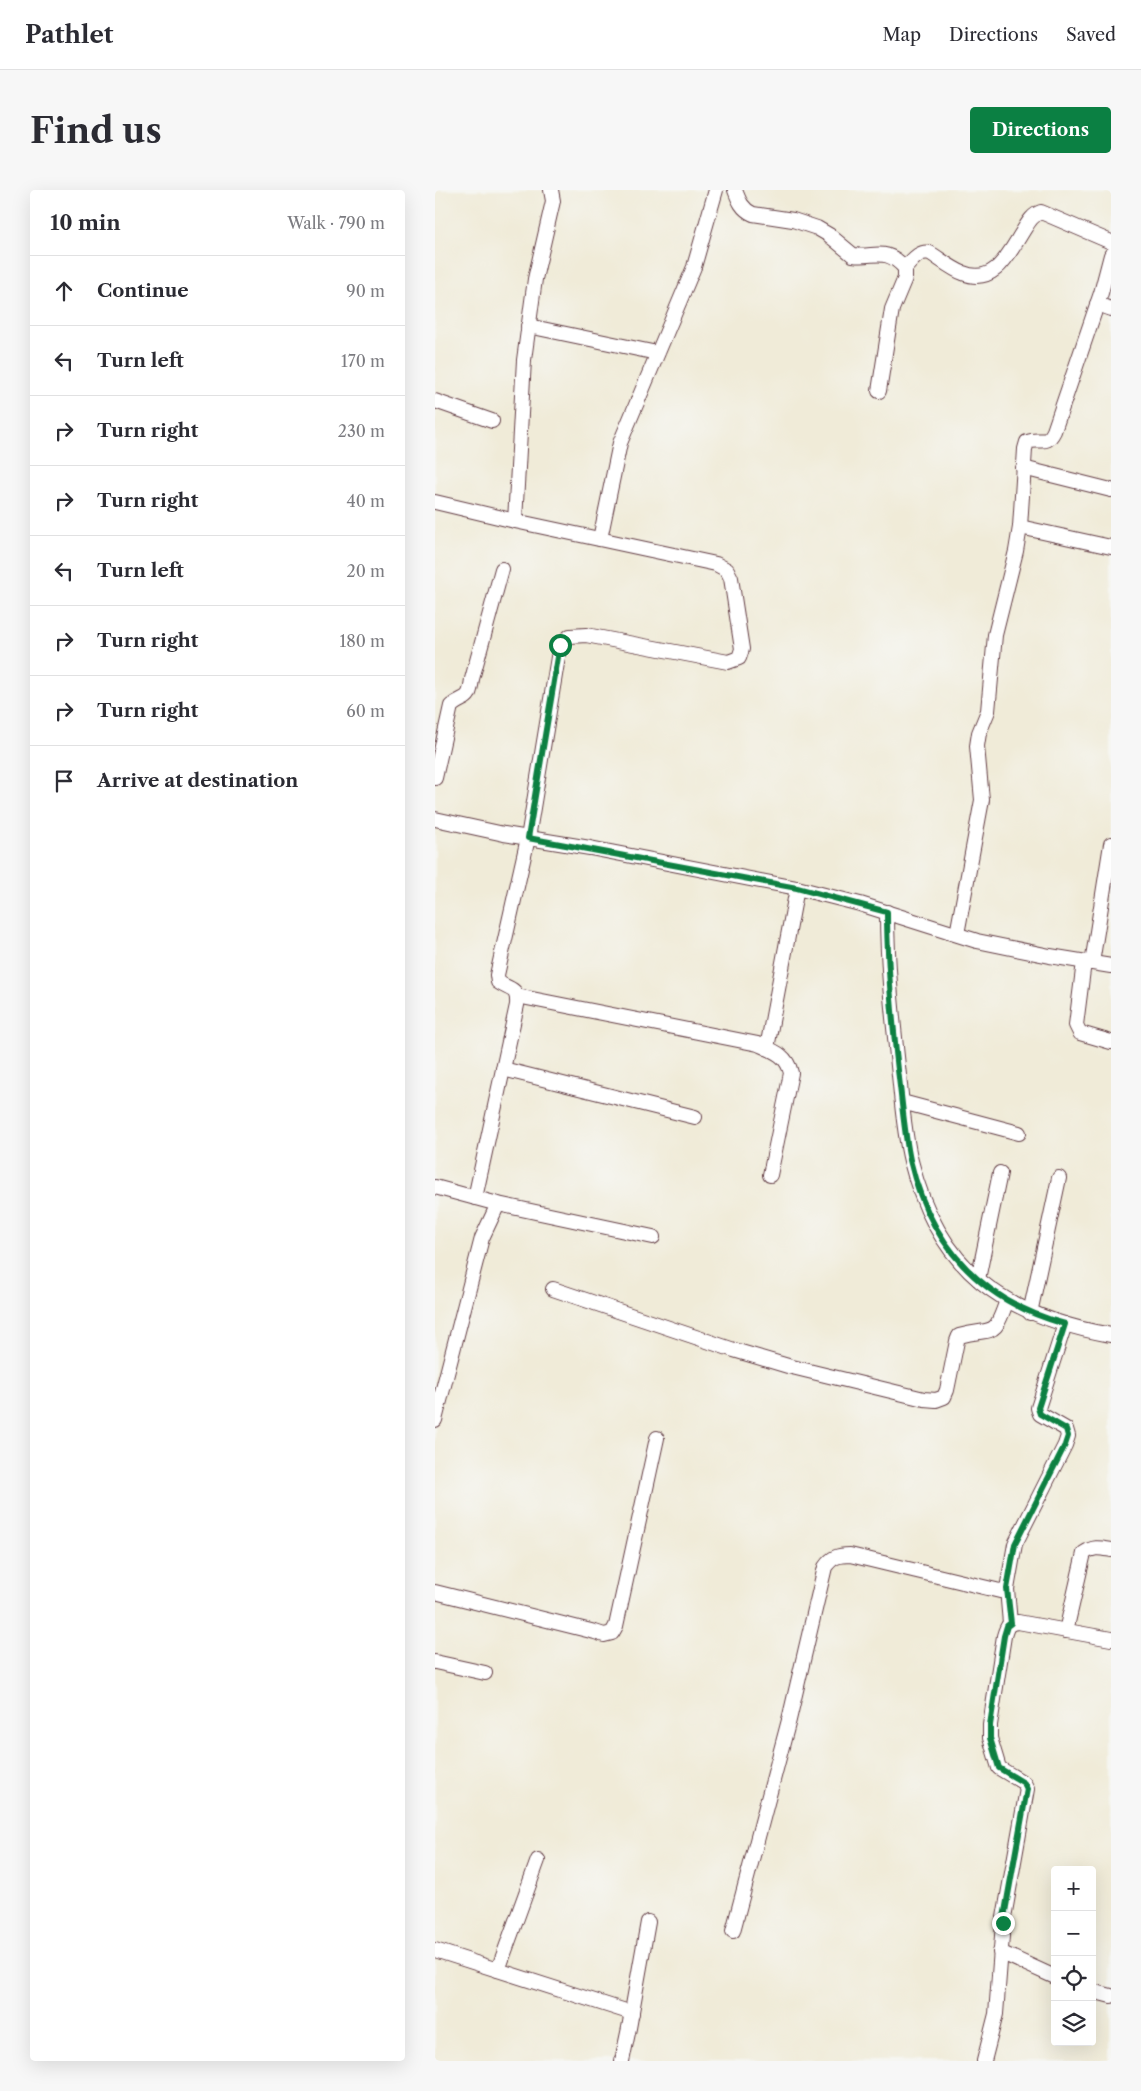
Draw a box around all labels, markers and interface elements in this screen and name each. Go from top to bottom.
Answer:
text: Pathlet [25,20,113,49]
text: Map [882,24,921,46]
text: Directions [949,24,1038,46]
text: Saved [1066,24,1116,46]
button: Directions [970,107,1111,153]
text: Find us [30,109,162,152]
text: 10 min [50,210,121,235]
text: Walk · 790 m [287,213,385,233]
icon: ahead [50,277,78,305]
text: Continue [97,279,189,302]
text: 90 m [346,281,385,301]
icon: left [50,347,78,375]
text: Turn left [97,349,184,372]
text: 170 m [341,351,385,371]
icon: right [50,417,78,445]
text: Turn right [97,419,198,442]
text: 230 m [338,421,385,441]
icon: right [50,487,78,515]
text: Turn right [97,489,198,512]
text: 40 m [346,491,385,511]
icon: left [50,557,78,585]
text: Turn left [97,559,184,582]
text: 20 m [346,561,385,581]
icon: right [50,627,78,655]
text: Turn right [97,629,198,652]
text: 180 m [339,631,385,651]
route start [549,634,572,657]
icon: right [50,697,78,725]
text: Turn right [97,699,198,722]
text: 60 m [346,701,385,721]
icon: arrive [50,767,78,795]
text: Arrive at destination [97,769,298,792]
map controls [1051,1866,1096,2046]
button: + [1051,1866,1096,1911]
button: − [1051,1911,1096,1956]
route end [992,1912,1015,1935]
button: locate [1051,1956,1096,2001]
button: layers [1051,2001,1096,2046]

